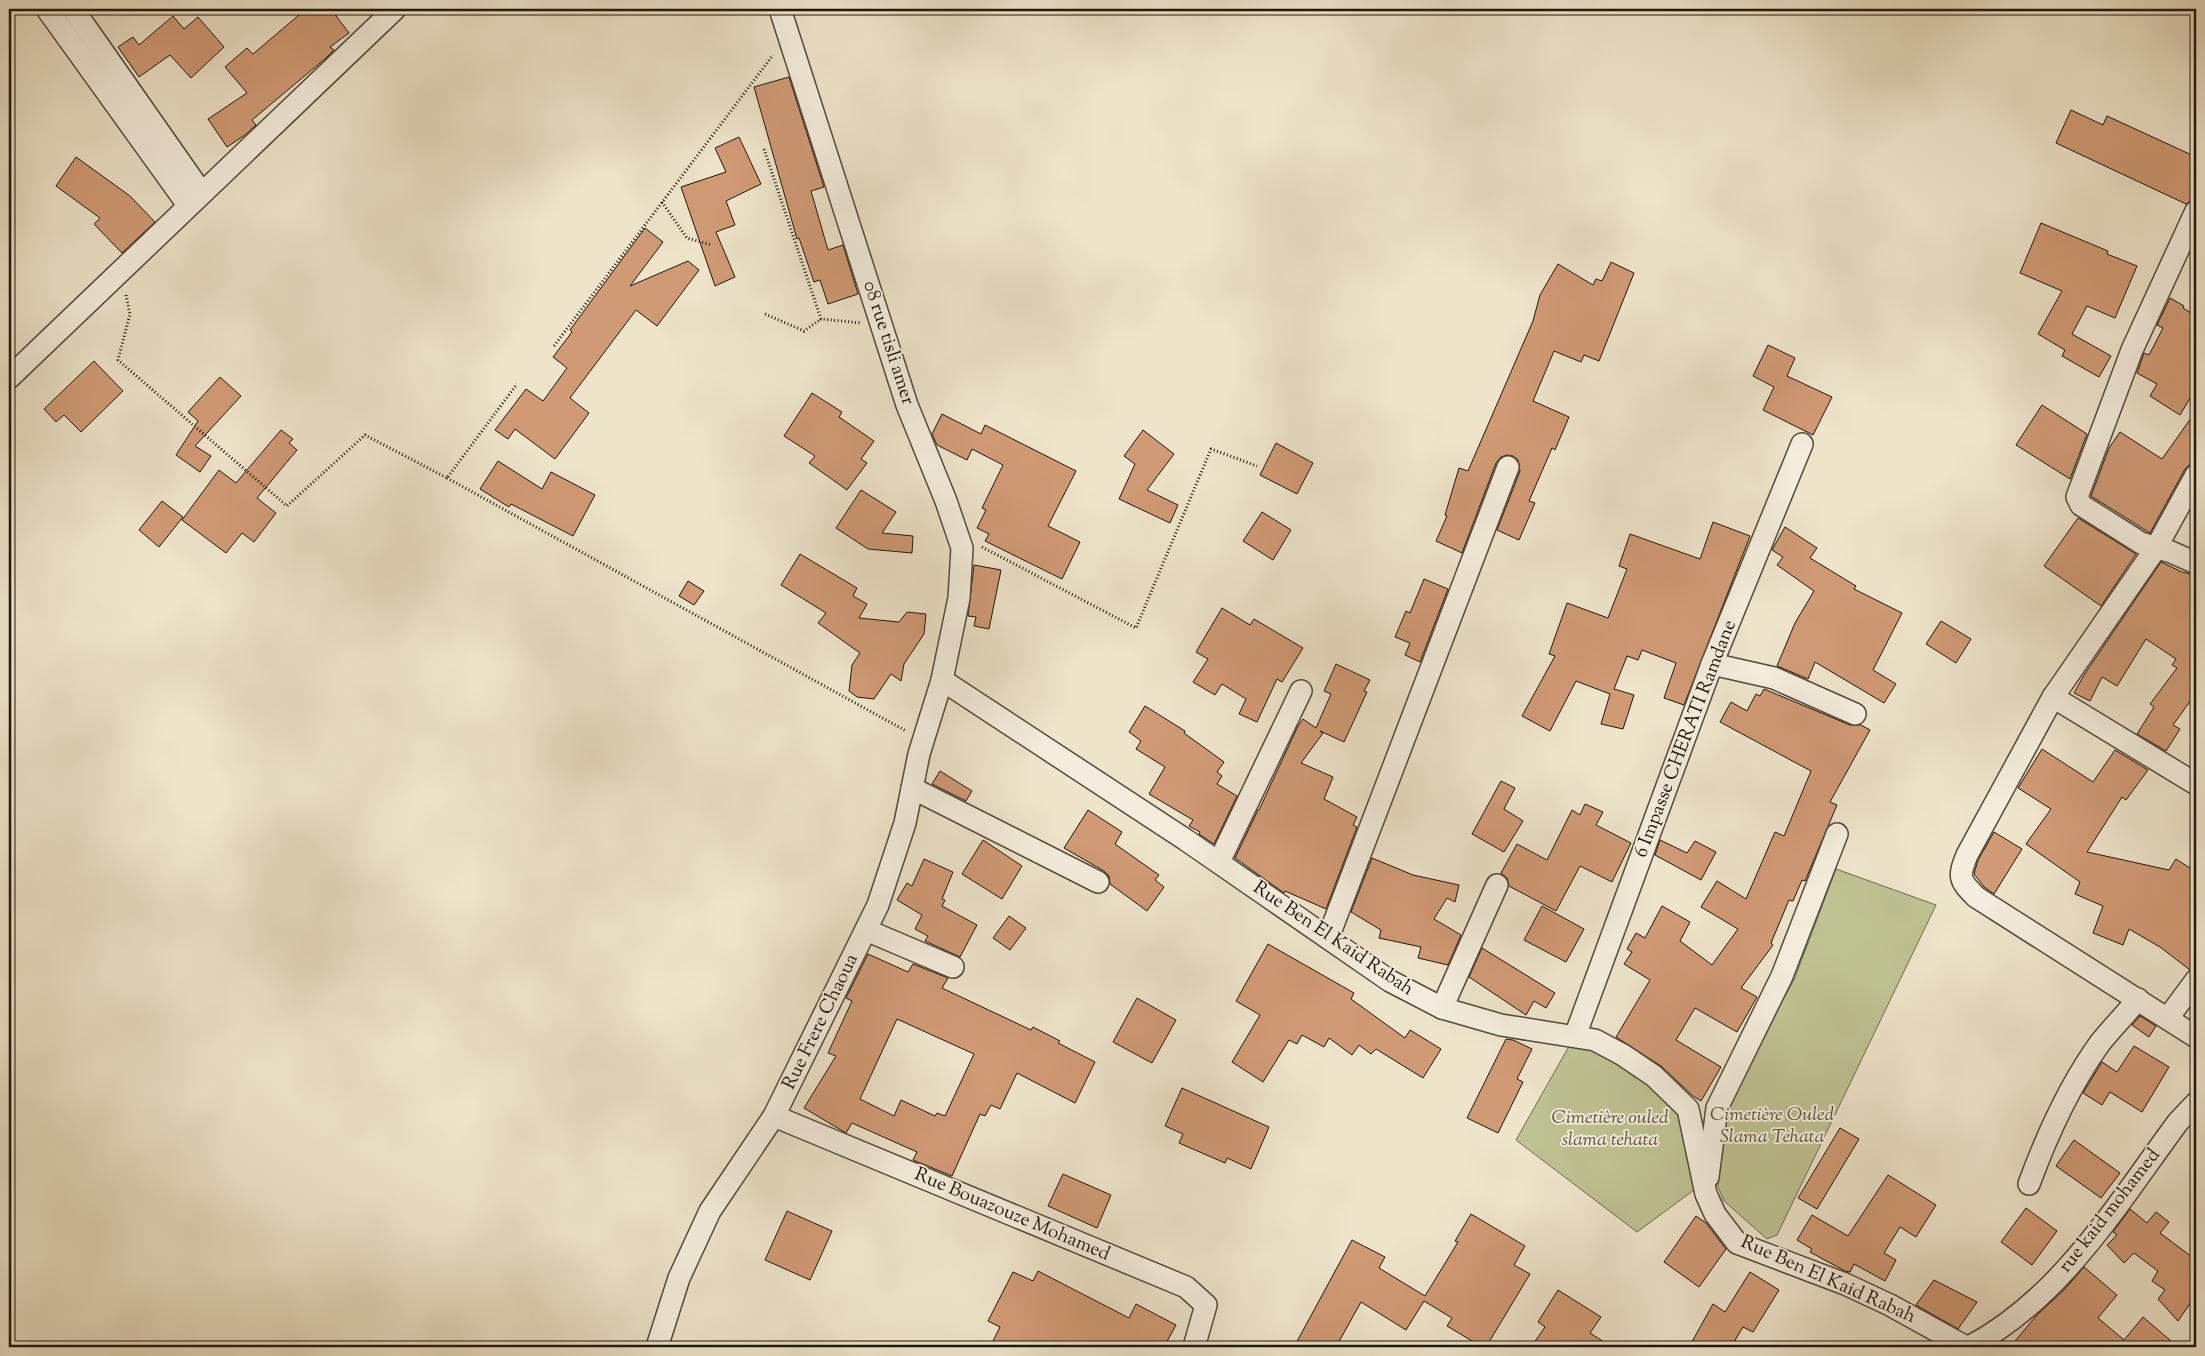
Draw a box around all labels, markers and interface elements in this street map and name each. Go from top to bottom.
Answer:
street label: 08 rue tisli amer [855,278,921,408]
street label: 6 Impasse CHERATI Ramdane [1628,616,1744,862]
street label: Rue Ben El Kaid Rabah [1247,875,1419,1003]
street label: Rue Frere Chaoua [776,949,866,1095]
park label: Cimetière Ouled Slama Tehata [1710,1102,1835,1151]
park label: Cimetière ouled slama tehata [1551,1105,1669,1154]
street label: rue kaid mohamed [2053,1143,2167,1279]
street label: Rue Bouazouze Mohamed [910,1162,1114,1269]
street label: Rue Ben El Kaid Rabah [1736,1229,1920,1331]

